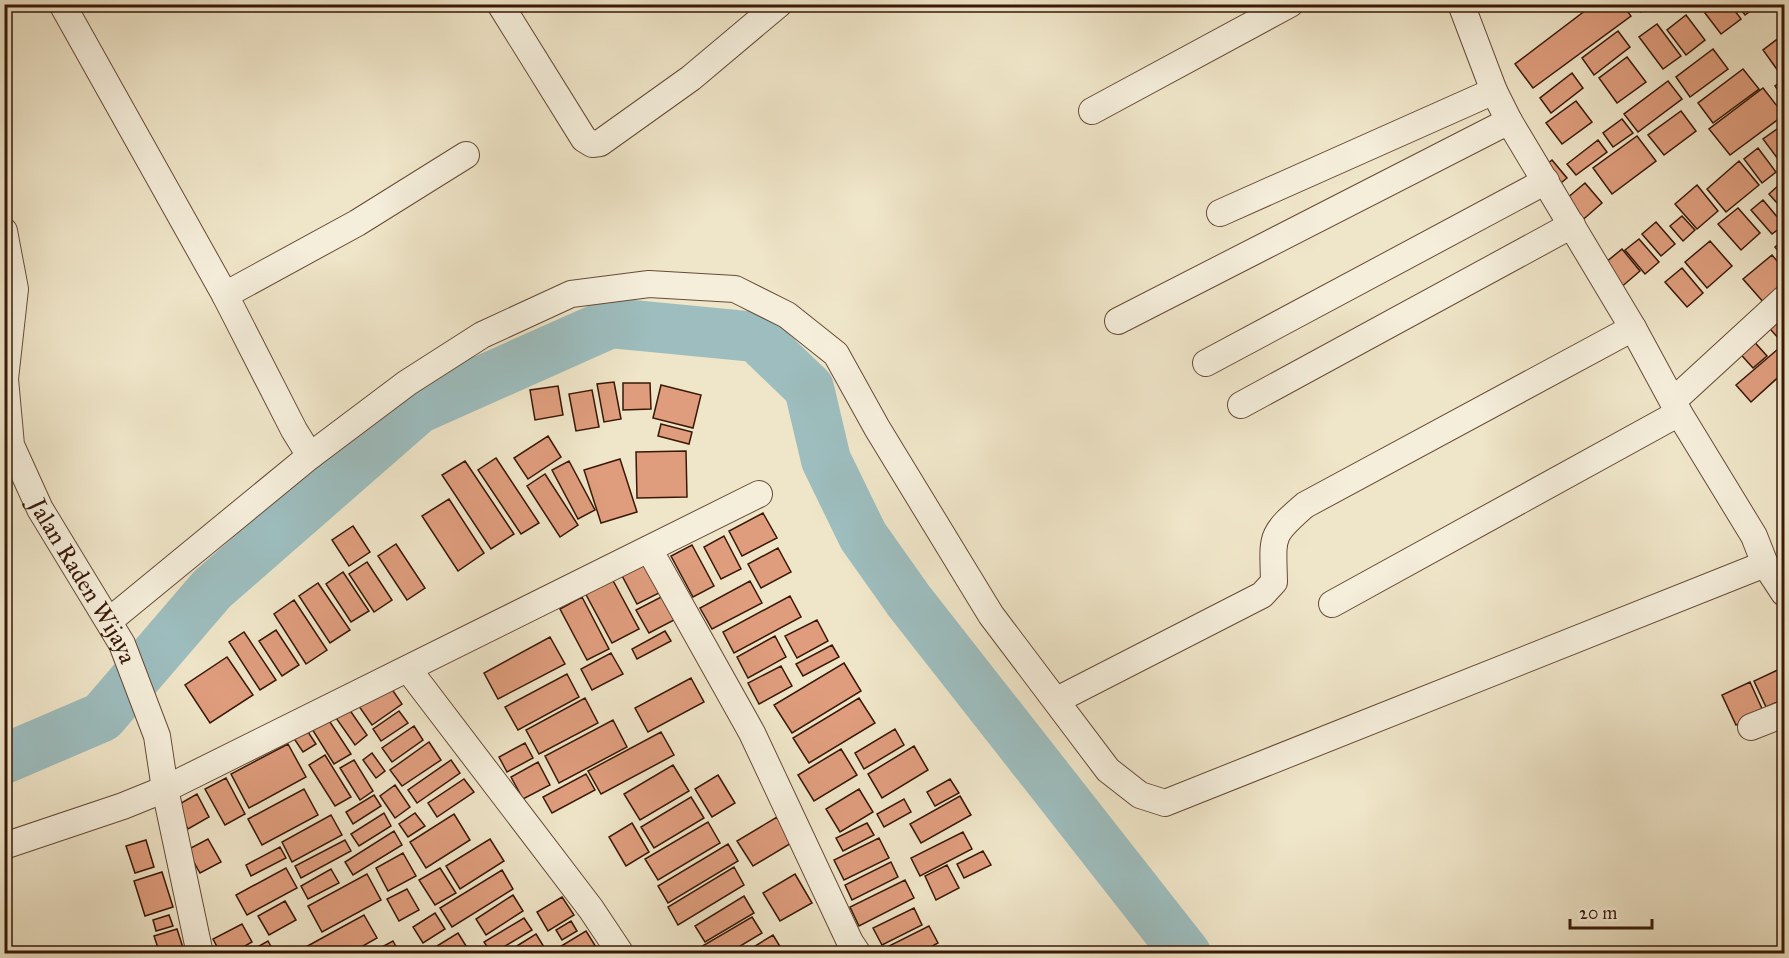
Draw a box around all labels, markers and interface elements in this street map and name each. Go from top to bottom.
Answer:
street label: Jalan Raden Wijaya [21,491,143,669]
scale bar [1570,892,1652,930]
text: 20 m [1579,902,1617,924]

